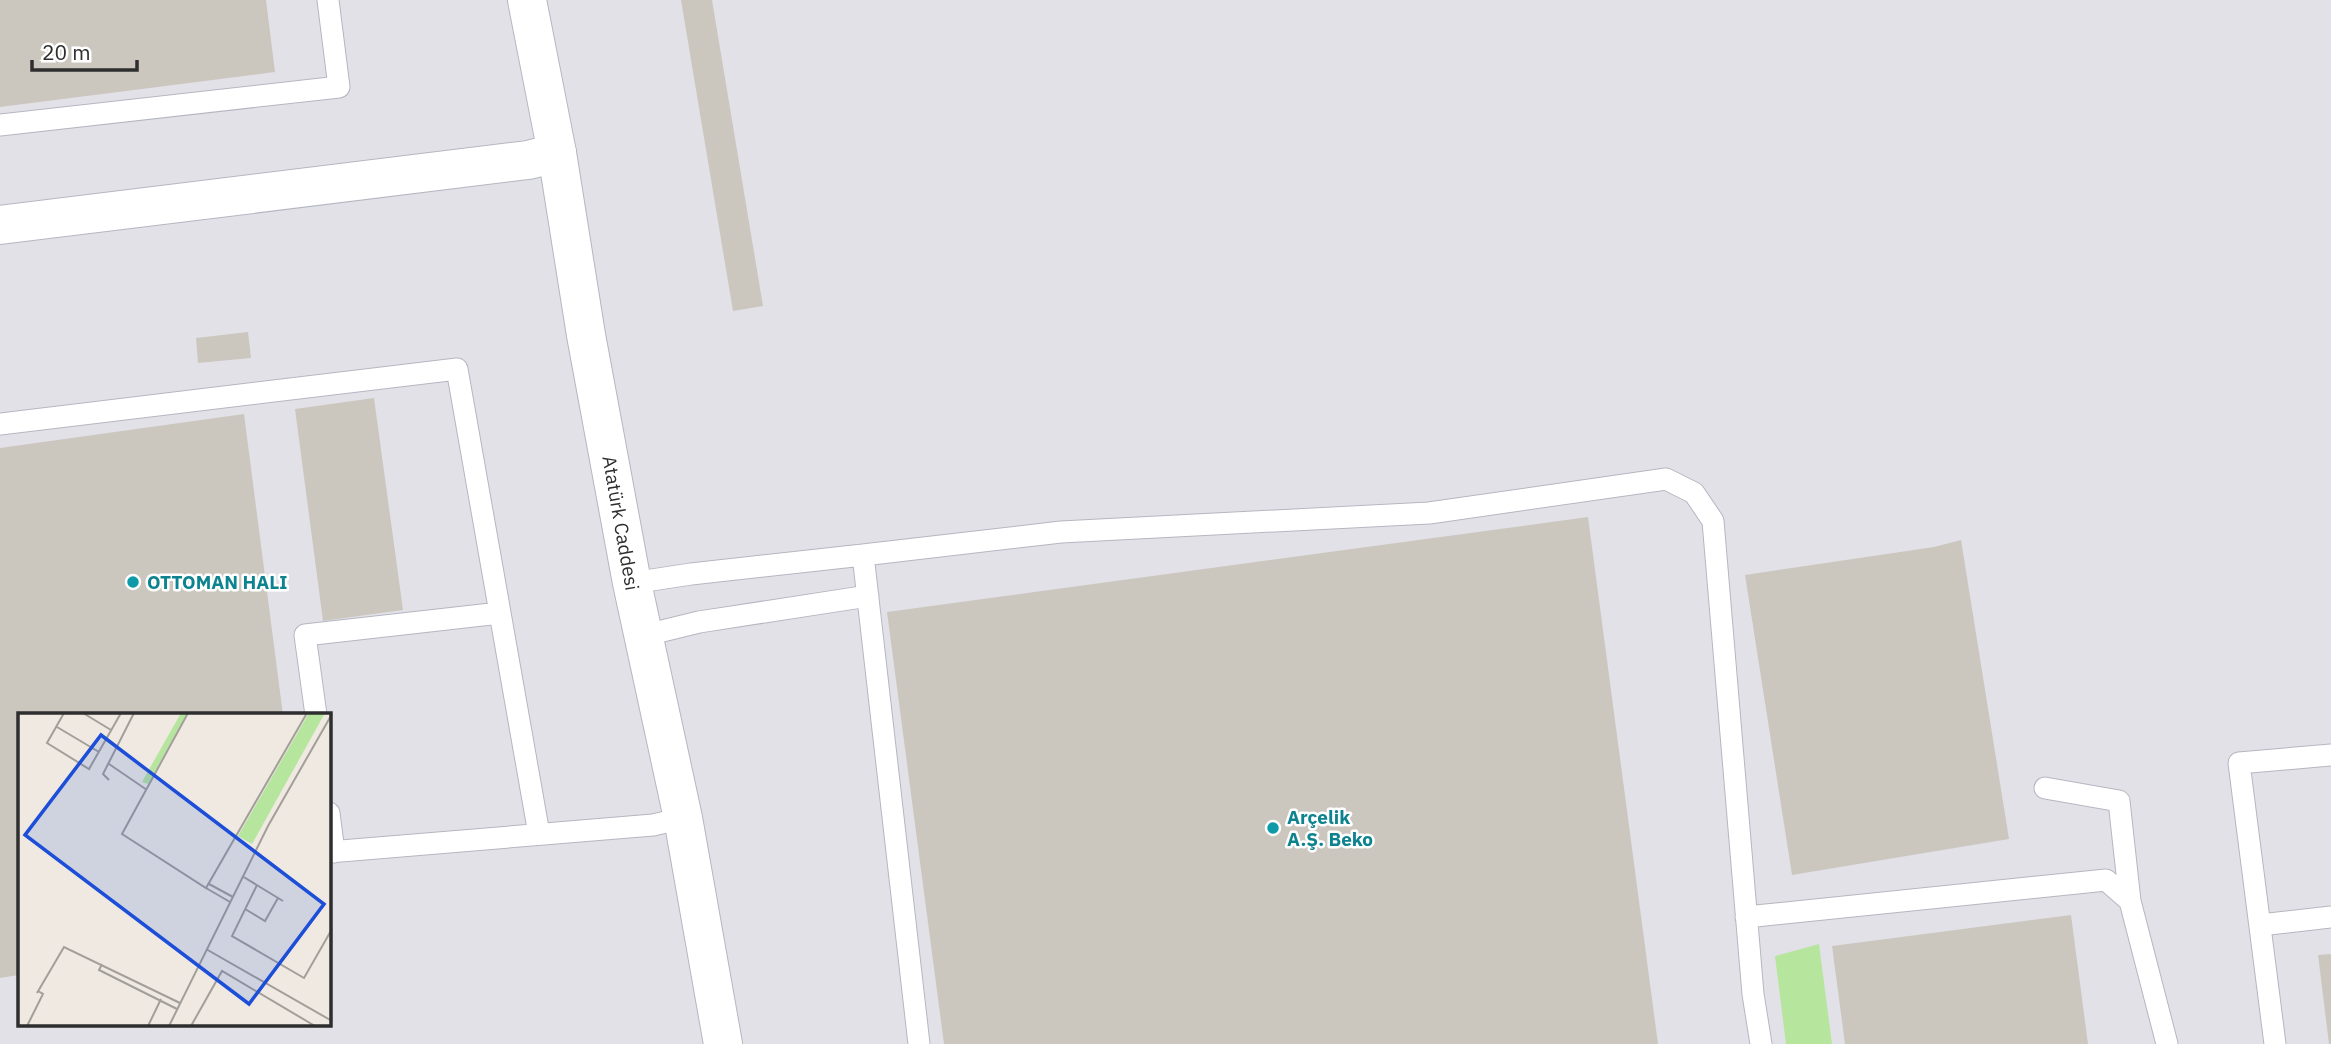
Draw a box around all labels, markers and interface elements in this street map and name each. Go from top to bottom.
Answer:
scale bar [32,28,136,72]
text: 20 m [42,38,91,66]
street label: Atatürk Caddesi [597,454,645,592]
place label: OTTOMAN HALI [147,570,288,594]
marker: OTTOMAN HALI [125,574,141,590]
inset map [18,713,331,1026]
place label: Arçelik A.Ş. Beko [1287,805,1373,851]
marker: Arçelik A.Ş. Beko [1265,820,1281,836]

